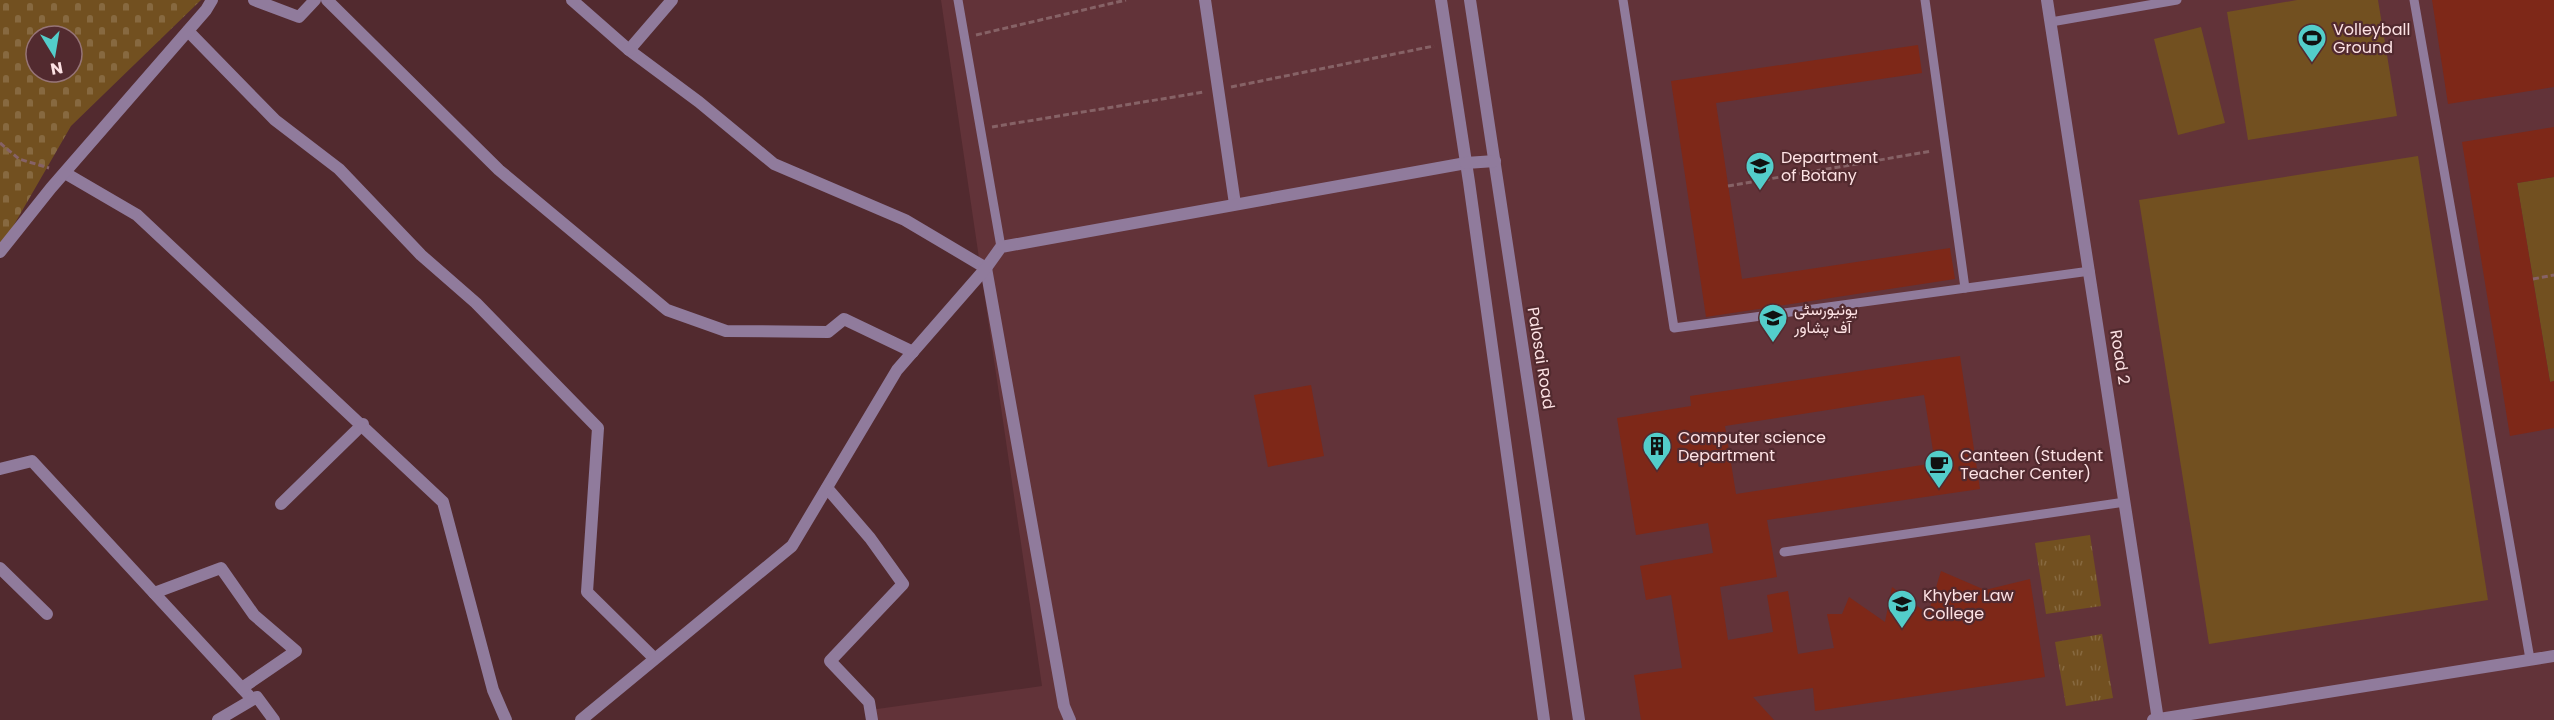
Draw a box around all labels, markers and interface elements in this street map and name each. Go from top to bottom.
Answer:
place label: Volleyball Ground [2333,18,2410,59]
sports icon: Volleyball Ground [2296,22,2328,64]
north arrow [24,24,84,84]
text: N [49,56,65,81]
place label: Department of Botany [1781,146,1878,187]
school or university icon: Department of Botany [1744,150,1776,192]
place label: یونیورسٹی آف پشاور [1793,298,1858,339]
school or university icon: یونیورسٹی آف پشاور [1757,302,1789,344]
street label: Palosai Road [1522,305,1560,411]
street label: Road 2 [2104,328,2136,386]
place label: Computer science Department [1678,426,1826,467]
building icon: Computer science Department [1641,430,1673,472]
place label: Canteen (Student Teacher Center) [1960,444,2103,485]
cafe icon: Canteen (Student Teacher Center) [1923,448,1955,490]
place label: Khyber Law College [1923,584,2014,625]
school or university icon: Khyber Law College [1886,588,1918,630]

